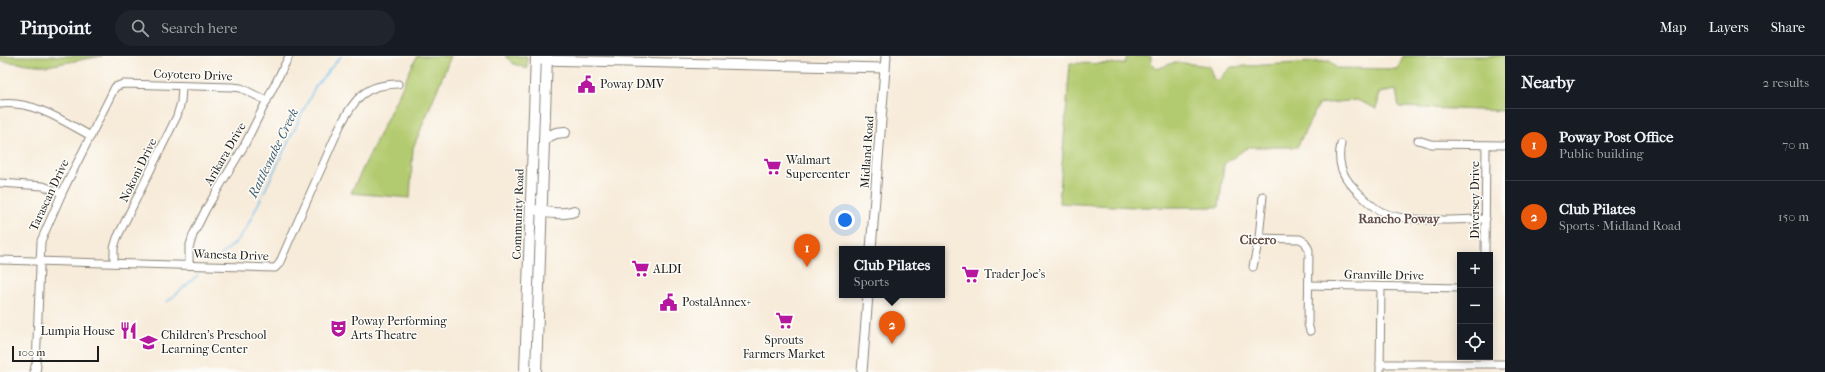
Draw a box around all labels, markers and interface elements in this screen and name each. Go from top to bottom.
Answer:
search box [115,10,395,46]
text: Pinpoint [20,17,91,39]
icon: search [129,17,151,39]
text: Search here [161,19,237,37]
text: Map [1660,19,1687,36]
text: Layers [1709,19,1749,36]
text: Share [1771,19,1805,36]
street label: Coyotero Drive [153,67,233,83]
text: Nearby [1521,72,1575,92]
public building icon: Poway DMV [577,74,597,94]
text: 2 results [1763,75,1809,90]
place label: Poway DMV [600,77,665,91]
water label: Rattlesnake Creek [244,106,301,201]
street label: Midland Road [857,115,877,189]
street label: Arikara Drive [201,120,249,189]
text: Poway Post Office [1559,128,1673,146]
street label: Nokoni Drive [117,136,160,204]
text: 1 [1532,137,1536,152]
text: 70 m [1782,137,1809,152]
text: Public building [1559,146,1644,161]
place label: Walmart Supercenter [785,153,851,181]
street label: Tarascan Drive [26,157,72,233]
supermarket icon: Walmart Supercenter [763,157,783,177]
street label: Diversey Drive [1468,161,1482,239]
street label: Community Road [509,168,527,260]
text: Club Pilates [1559,200,1636,218]
text: 2 [1531,209,1537,224]
text: 150 m [1778,209,1809,224]
your location [835,210,855,230]
district label: Rancho Poway [1358,211,1441,227]
text: Sports · Midland Road [1559,218,1681,233]
district label: Cicero [1240,232,1277,247]
pin: 1 [794,234,820,267]
popup [839,246,945,298]
street label: Wanesta Drive [192,247,269,263]
map controls [1457,252,1493,360]
button: + [1457,252,1493,288]
text: Club Pilates [854,256,930,274]
supermarket icon: ALDI [630,259,650,279]
place label: ALDI [652,262,682,276]
supermarket icon: Trader Joe's [961,264,981,284]
place label: Trader Joe's [984,267,1046,281]
street label: Granville Drive [1344,267,1424,283]
text: Sports [854,274,889,289]
button: − [1457,288,1493,324]
public building icon: PostalAnnex+ [659,292,679,312]
place label: PostalAnnex+ [682,295,751,309]
supermarket icon: Sprouts Farmers Market [774,311,794,331]
pin: 2 [879,311,905,344]
place label: Poway Performing Arts Theatre [350,314,447,342]
theatre icon: Poway Performing Arts Theatre [328,318,348,338]
restaurant icon: Lumpia House [118,321,138,341]
place label: Lumpia House [40,324,115,338]
button: locate [1457,324,1493,360]
place label: Children's Preschool Learning Center [161,328,267,356]
school or university icon: Children's Preschool Learning Center [138,332,158,352]
place label: Sprouts Farmers Market [743,333,826,361]
scale bar [12,344,99,363]
text: 100 m [18,346,46,359]

